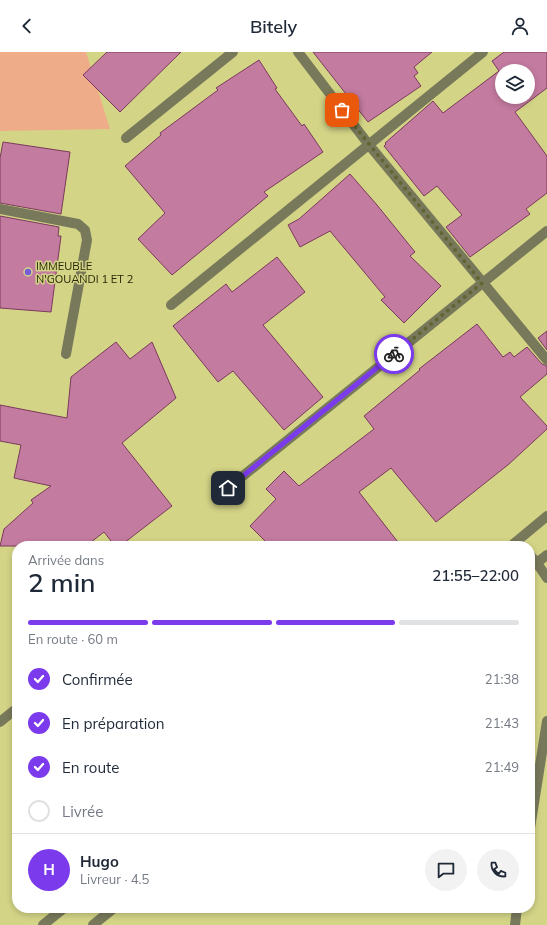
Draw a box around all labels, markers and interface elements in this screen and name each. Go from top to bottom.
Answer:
icon: back [16,15,38,37]
text: Bitely [250,15,297,38]
icon: person [509,15,531,37]
map controls [495,64,535,104]
button: layers [495,64,535,104]
pin [325,93,359,127]
icon: bag [331,99,353,121]
place label: IMMEUBLE N'GOUANDI 1 ET 2 [36,259,134,286]
marker: IMMEUBLE N'GOUANDI 1 ET 2 [23,267,33,277]
courier [374,334,414,374]
icon: bike [383,343,405,365]
pin [211,471,245,505]
icon: home [217,477,239,499]
text: Arrivée dans [28,552,104,568]
text: 2 min [28,566,96,599]
text: 21:55–22:00 [432,566,519,585]
text: En route · 60 m [28,631,118,647]
icon: check [28,668,50,690]
text: Confirmée [62,670,133,689]
text: 21:38 [485,671,519,687]
icon: check [28,712,50,734]
text: En préparation [62,714,165,733]
text: 21:43 [485,715,519,731]
icon: check [28,756,50,778]
text: En route [62,758,119,777]
text: 21:49 [485,759,519,775]
text: Livrée [62,802,103,821]
button: chat [425,849,467,891]
button: phone [477,849,519,891]
text: Hugo [80,852,119,871]
text: H [43,860,55,879]
text: Livreur · 4.5 [80,871,149,887]

